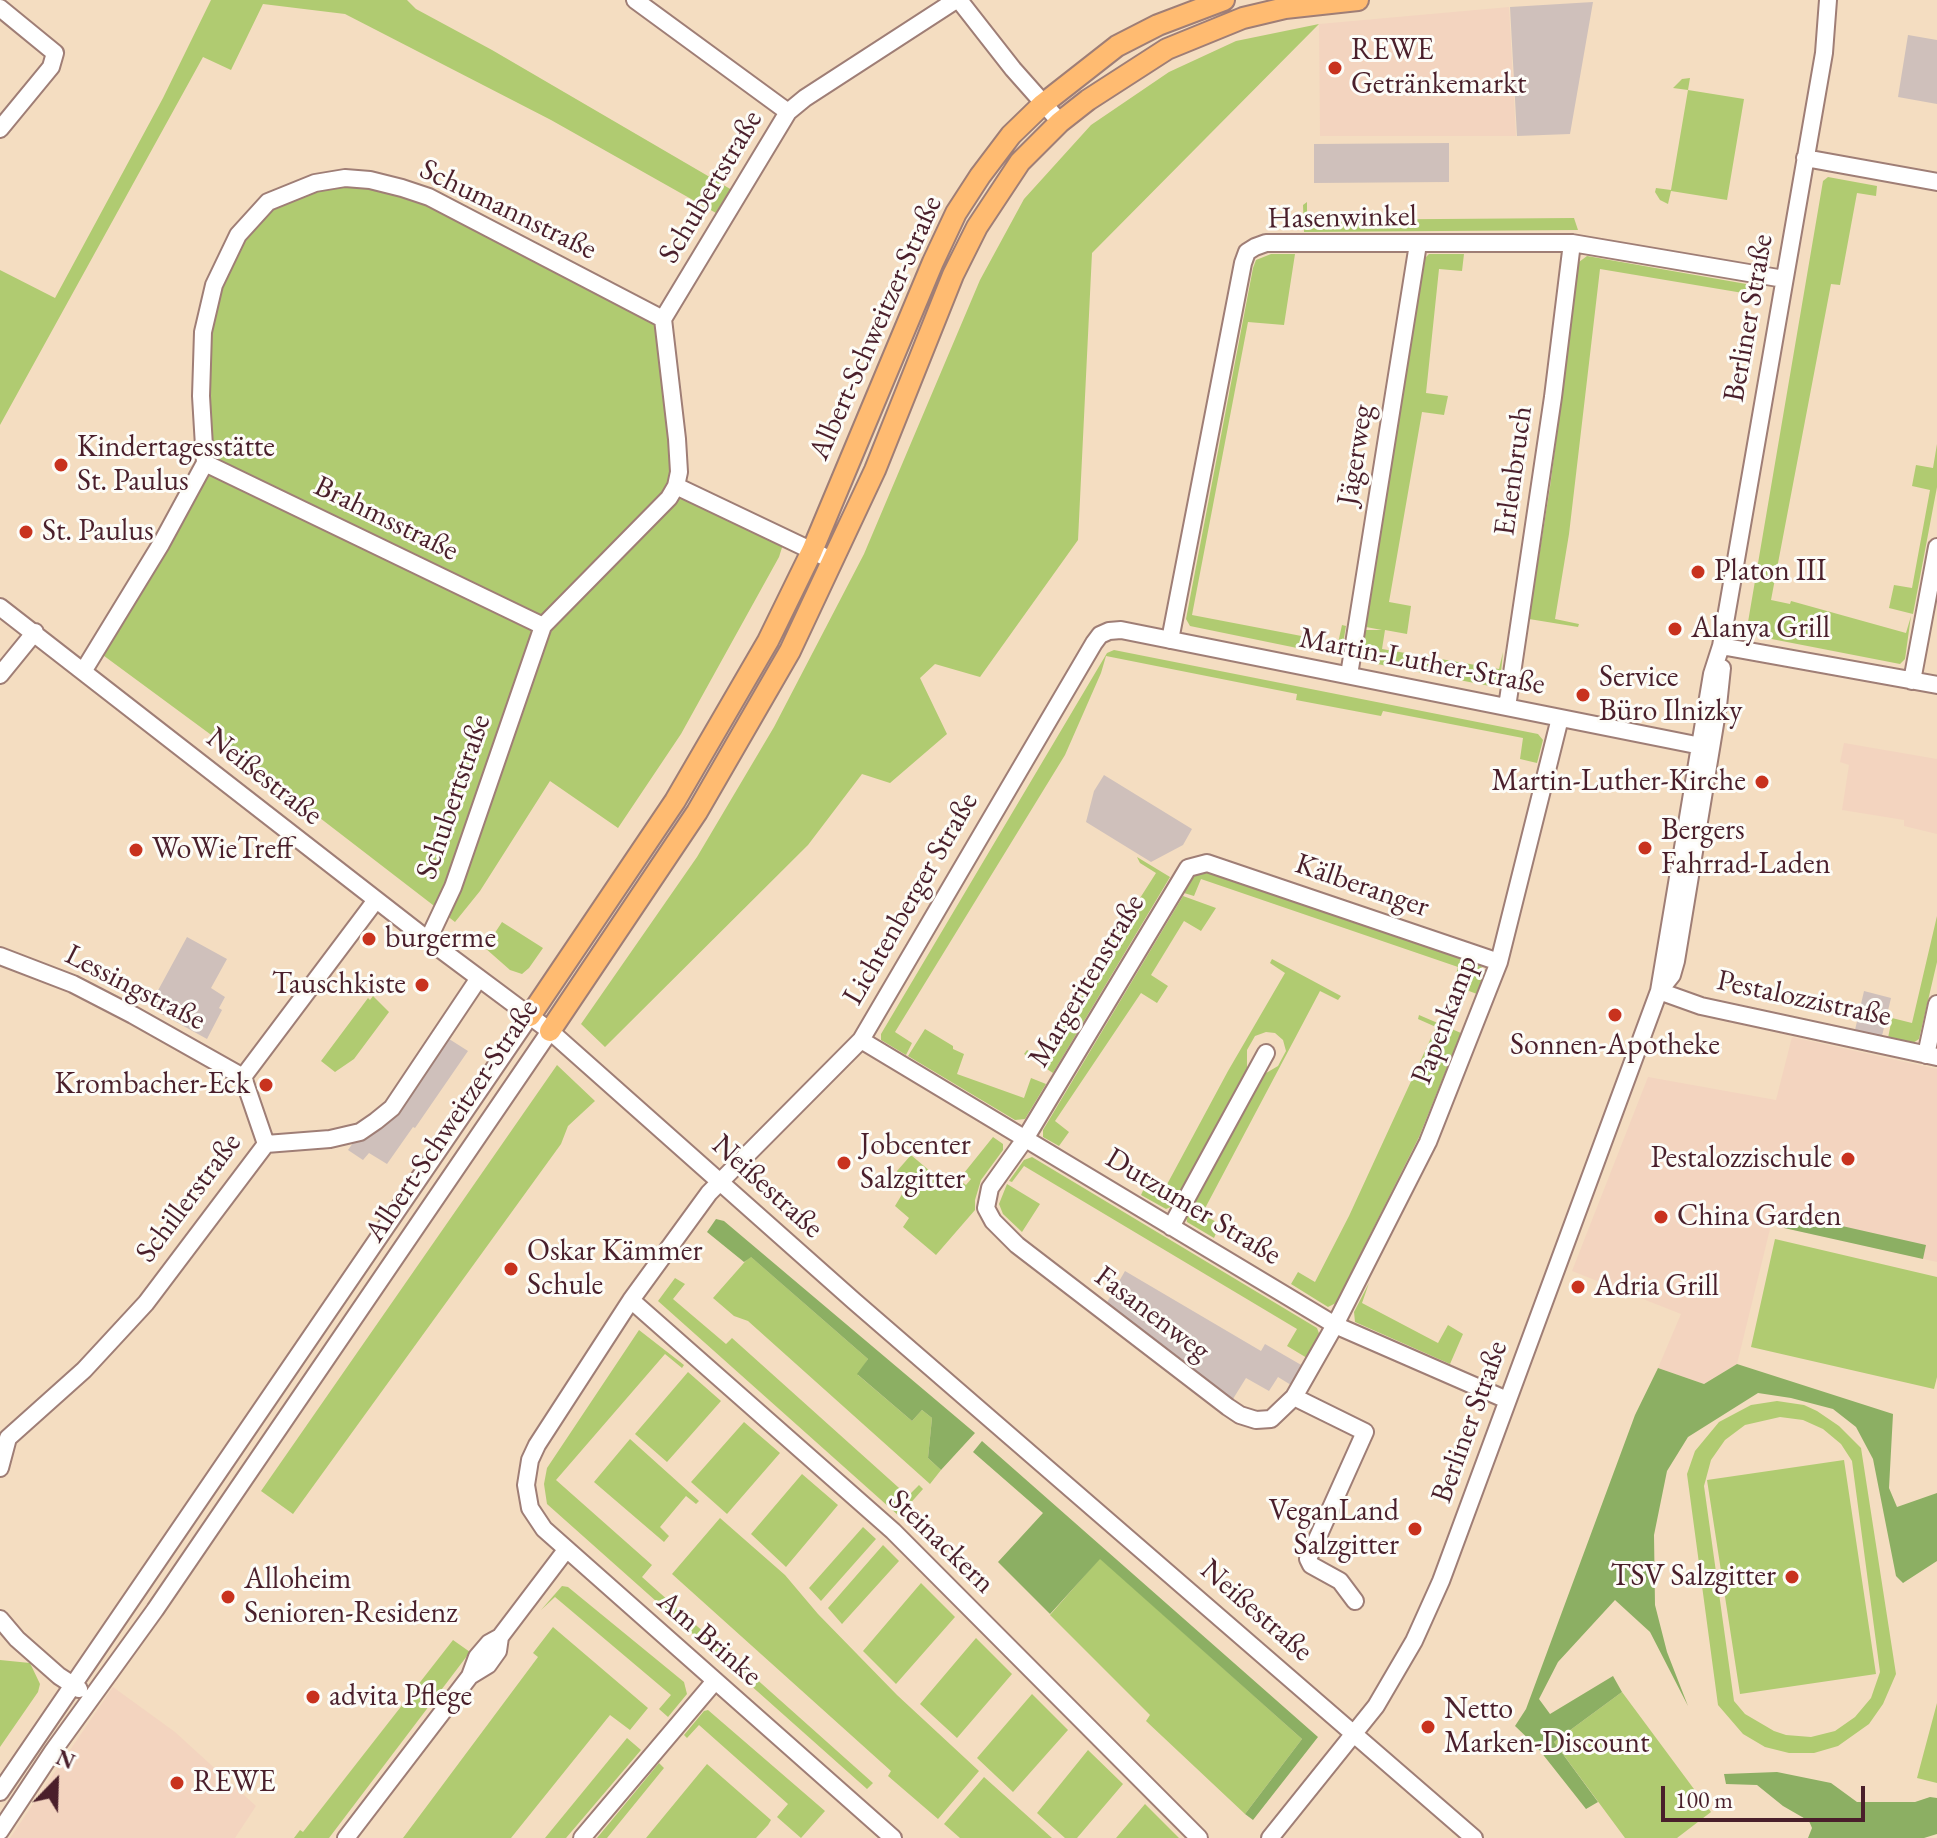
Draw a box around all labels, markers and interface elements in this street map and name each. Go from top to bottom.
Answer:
place label: REWE Getränkemarkt [1351,33,1526,104]
marker: REWE Getränkemarkt [1326,59,1344,77]
street label: Schubertstraße [651,104,771,270]
street label: Schumannstraße [414,152,602,268]
street label: Albert-Schweitzer-Straße [802,190,950,466]
street label: Hasenwinkel [1267,199,1417,237]
street label: Berliner Straße [1717,231,1781,405]
street label: Jägerweg [1330,402,1382,508]
street label: Erlenbruch [1487,404,1541,538]
place label: Kindertagesstätte St. Paulus [77,430,275,500]
marker: Kindertagesstätte St. Paulus [52,456,70,474]
street label: Brahmsstraße [308,469,464,569]
place label: St. Paulus [42,514,154,550]
marker: St. Paulus [17,523,35,541]
place label: Platon III [1714,554,1826,590]
marker: Platon III [1689,563,1707,581]
place label: Alanya Grill [1691,611,1830,647]
marker: Alanya Grill [1666,620,1684,638]
street label: Martin-Luther-Straße [1296,621,1548,703]
place label: Service Büro Ilnizky [1599,660,1742,730]
marker: Service Büro Ilnizky [1574,686,1592,704]
street label: Schubertstraße [409,710,499,884]
street label: Neißestraße [199,720,329,834]
place label: Martin-Luther-Kirche [1491,764,1746,800]
marker: Martin-Luther-Kirche [1753,773,1771,791]
street label: Lichtenberger Straße [836,786,986,1012]
place label: Bergers Fahrrad-Laden [1661,813,1830,884]
place label: WoWieTreff [152,832,293,868]
marker: Bergers Fahrrad-Laden [1636,839,1654,857]
marker: WoWieTreff [127,841,145,859]
street label: Kälberanger [1290,846,1434,926]
street label: Margeritenstraße [1021,888,1153,1074]
place label: burgerme [385,921,496,957]
marker: burgerme [360,930,378,948]
street label: Lessingstraße [59,937,211,1039]
street label: Papenkamp [1404,950,1486,1090]
street label: Pestalozzistraße [1714,963,1894,1035]
place label: Tauschkiste [272,967,406,1003]
marker: Tauschkiste [413,976,431,994]
street label: Albert-Schweitzer-Straße [357,993,547,1249]
marker: Sonnen-Apotheke [1606,1006,1624,1024]
place label: Sonnen-Apotheke [1510,1028,1720,1064]
place label: Krombacher-Eck [54,1067,250,1103]
marker: Krombacher-Eck [257,1076,275,1094]
street label: Schillerstraße [129,1126,249,1270]
street label: Neißestraße [704,1128,830,1246]
place label: Jobcenter Salzgitter [860,1128,971,1198]
street label: Dutzumer Straße [1099,1141,1287,1273]
place label: Pestalozzischule [1651,1141,1832,1177]
marker: Pestalozzischule [1839,1150,1857,1168]
marker: Jobcenter Salzgitter [835,1154,853,1172]
place label: China Garden [1677,1199,1841,1235]
marker: China Garden [1652,1208,1670,1226]
place label: Oskar Kämmer Schule [527,1234,702,1304]
street label: Fasanenweg [1087,1259,1217,1369]
marker: Oskar Kämmer Schule [502,1260,520,1278]
place label: Adria Grill [1594,1269,1719,1305]
marker: Adria Grill [1569,1278,1587,1296]
street label: Berliner Straße [1424,1336,1516,1508]
street label: Steinackern [880,1482,1002,1602]
place label: VeganLand Salzgitter [1269,1494,1399,1564]
marker: VeganLand Salzgitter [1406,1520,1424,1538]
street label: Neißestraße [1192,1552,1320,1670]
place label: TSV Salzgitter [1610,1559,1776,1595]
place label: Alloheim Senioren-Residenz [244,1562,458,1632]
marker: TSV Salzgitter [1783,1568,1801,1586]
street label: Am Brinke [649,1584,769,1694]
marker: Alloheim Senioren-Residenz [219,1588,237,1606]
place label: advita Pflege [329,1679,472,1715]
marker: advita Pflege [304,1688,322,1706]
place label: Netto Marken-Discount [1444,1692,1649,1762]
marker: Netto Marken-Discount [1419,1718,1437,1736]
north arrow [16,1742,96,1822]
text: N [52,1743,79,1776]
place label: REWE [193,1765,276,1801]
scale bar [1665,1770,1869,1820]
marker: REWE [168,1774,186,1792]
text: 100 m [1675,1784,1733,1815]

